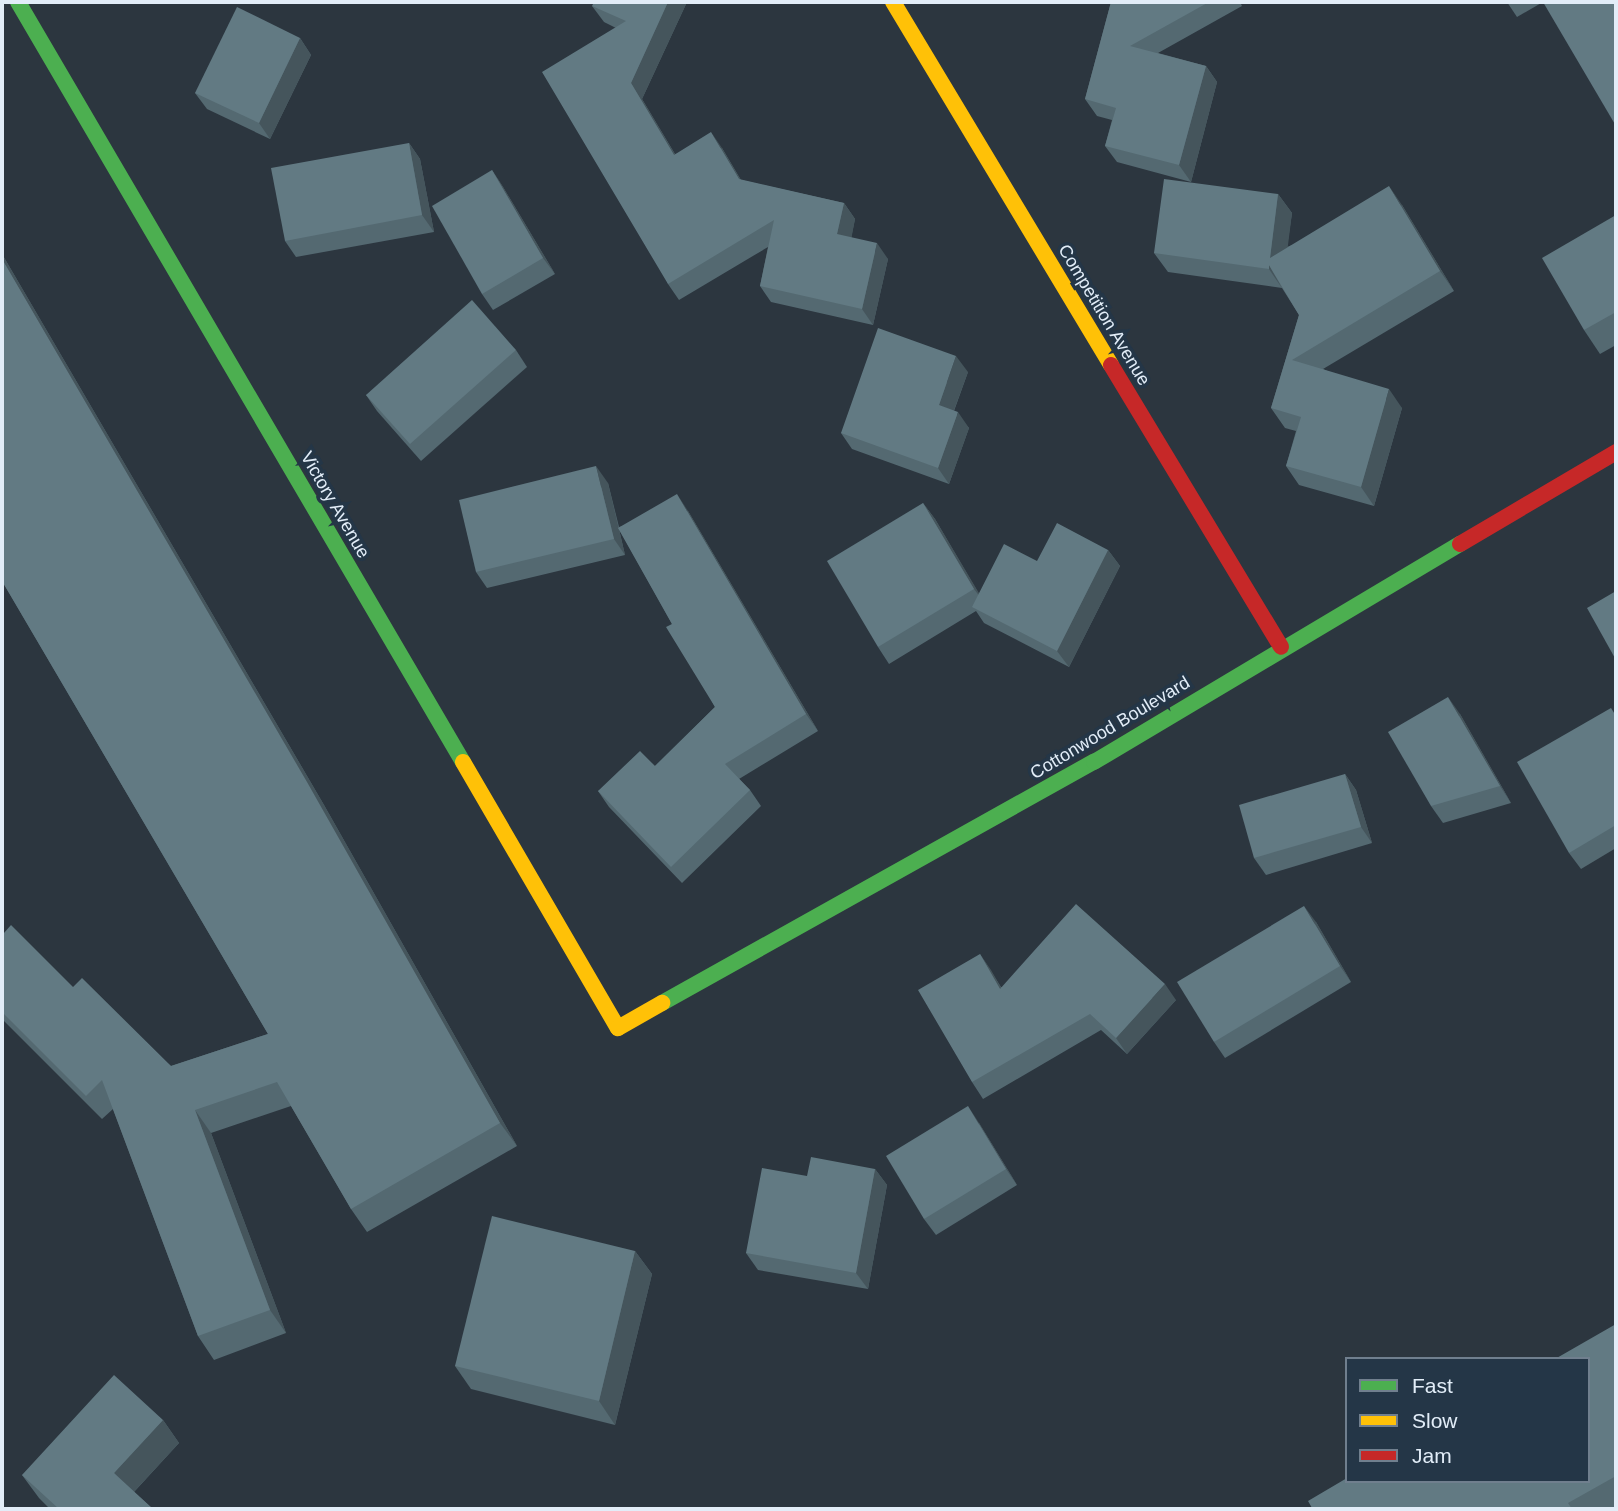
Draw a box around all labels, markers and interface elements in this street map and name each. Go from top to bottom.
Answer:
street label: Competition Avenue [1053,240,1155,390]
street label: Victory Avenue [296,447,374,563]
street label: Cottonwood Boulevard [1026,672,1194,784]
legend [1345,1357,1590,1483]
text: Fast [1412,1374,1453,1397]
text: Slow [1412,1409,1458,1432]
text: Jam [1412,1444,1452,1467]

